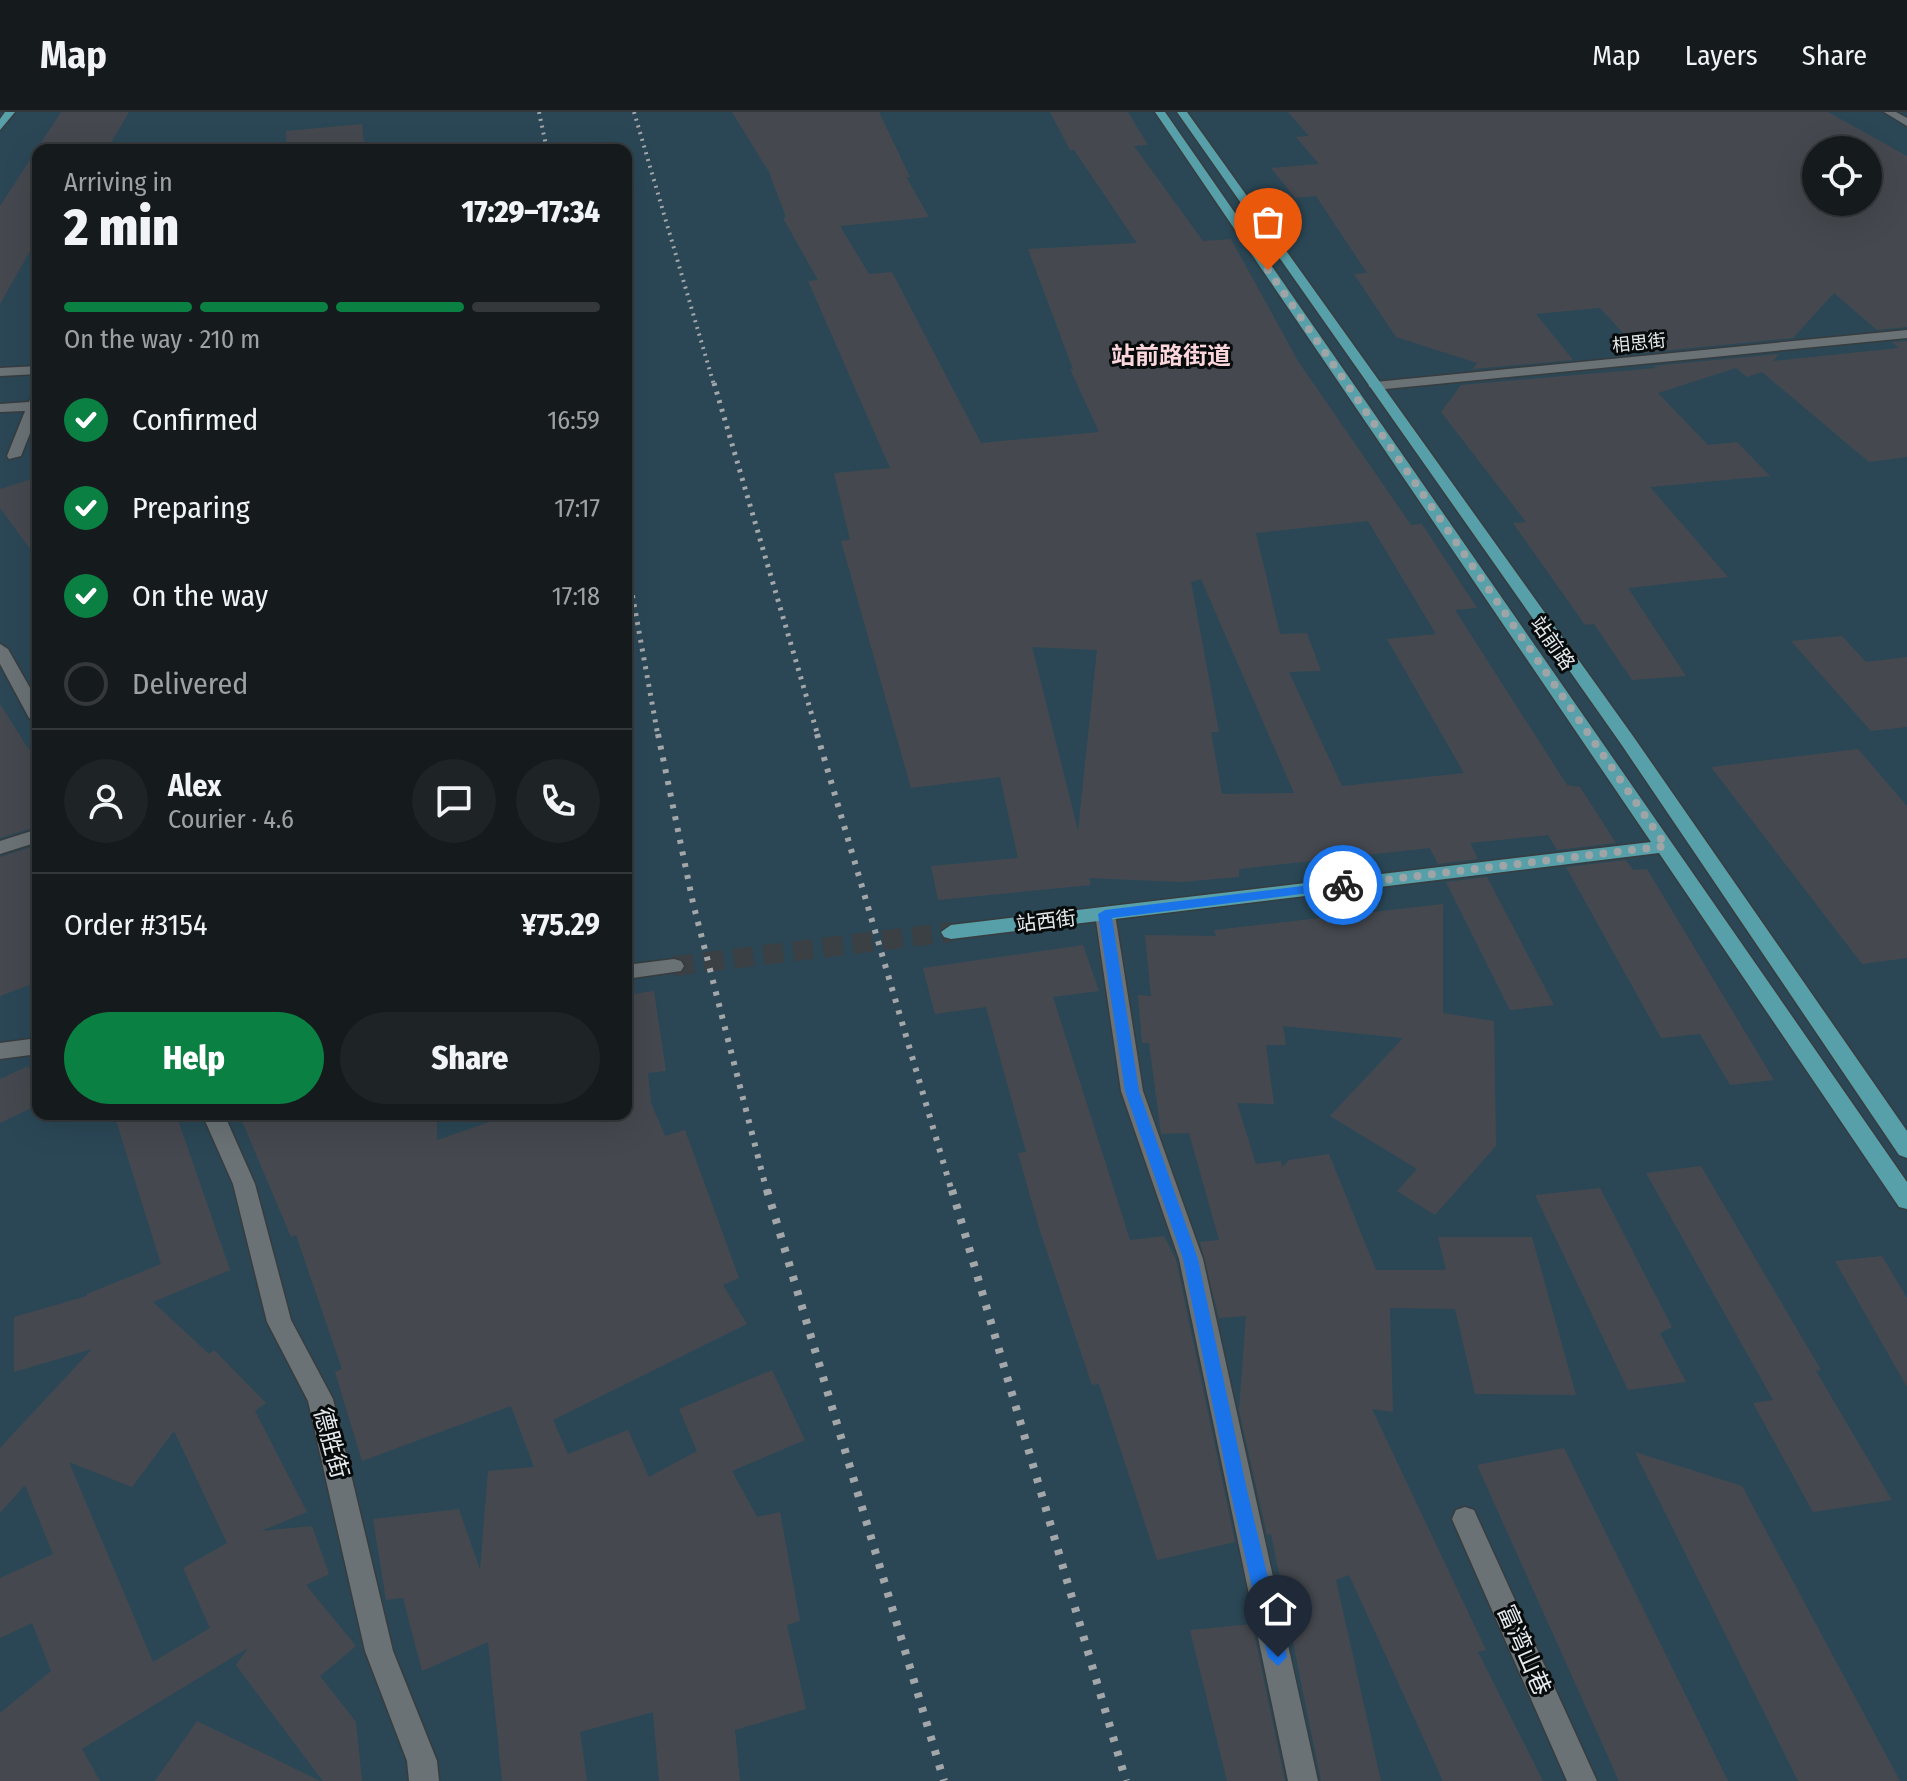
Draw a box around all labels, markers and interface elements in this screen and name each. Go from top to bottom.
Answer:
text: Map [40,32,107,78]
text: Map [1592,39,1641,72]
text: Layers [1685,39,1758,72]
text: Share [1802,39,1867,72]
map controls [1802,136,1882,216]
button: locate [1802,136,1882,216]
text: Arriving in [64,167,173,198]
pin [1234,188,1302,270]
text: 17:29–17:34 [462,194,600,230]
text: 2 min [64,196,179,259]
icon: bag [1246,200,1290,244]
text: On the way · 210 m [64,324,260,355]
street label: 相思街 [1611,329,1667,357]
district label: 站前路街道 [1111,342,1231,370]
icon: check [64,398,108,442]
text: Confirmed [132,402,258,438]
text: 16:59 [547,405,600,436]
icon: check [64,486,108,530]
text: Preparing [132,490,250,526]
text: 17:17 [554,493,600,524]
icon: check [64,574,108,618]
text: On the way [132,578,268,614]
text: 17:18 [552,581,600,612]
street label: 站前路 [1526,612,1580,674]
text: Delivered [132,666,248,702]
button: person [64,759,148,843]
button: chat [412,759,496,843]
button: phone [516,759,600,843]
text: Alex [168,768,221,804]
text: Courier · 4.6 [168,804,294,835]
courier [1303,845,1383,925]
icon: bike [1321,863,1365,907]
street label: 站西街 [1015,905,1077,937]
text: Order #3154 [64,907,208,943]
text: ¥75.29 [521,907,600,943]
button: Help [64,1012,324,1104]
button: Share [340,1012,600,1104]
street label: 德胜街 [308,1405,354,1481]
pin [1244,1575,1312,1657]
icon: home [1256,1587,1300,1631]
street label: 富湾山巷 [1492,1600,1556,1700]

